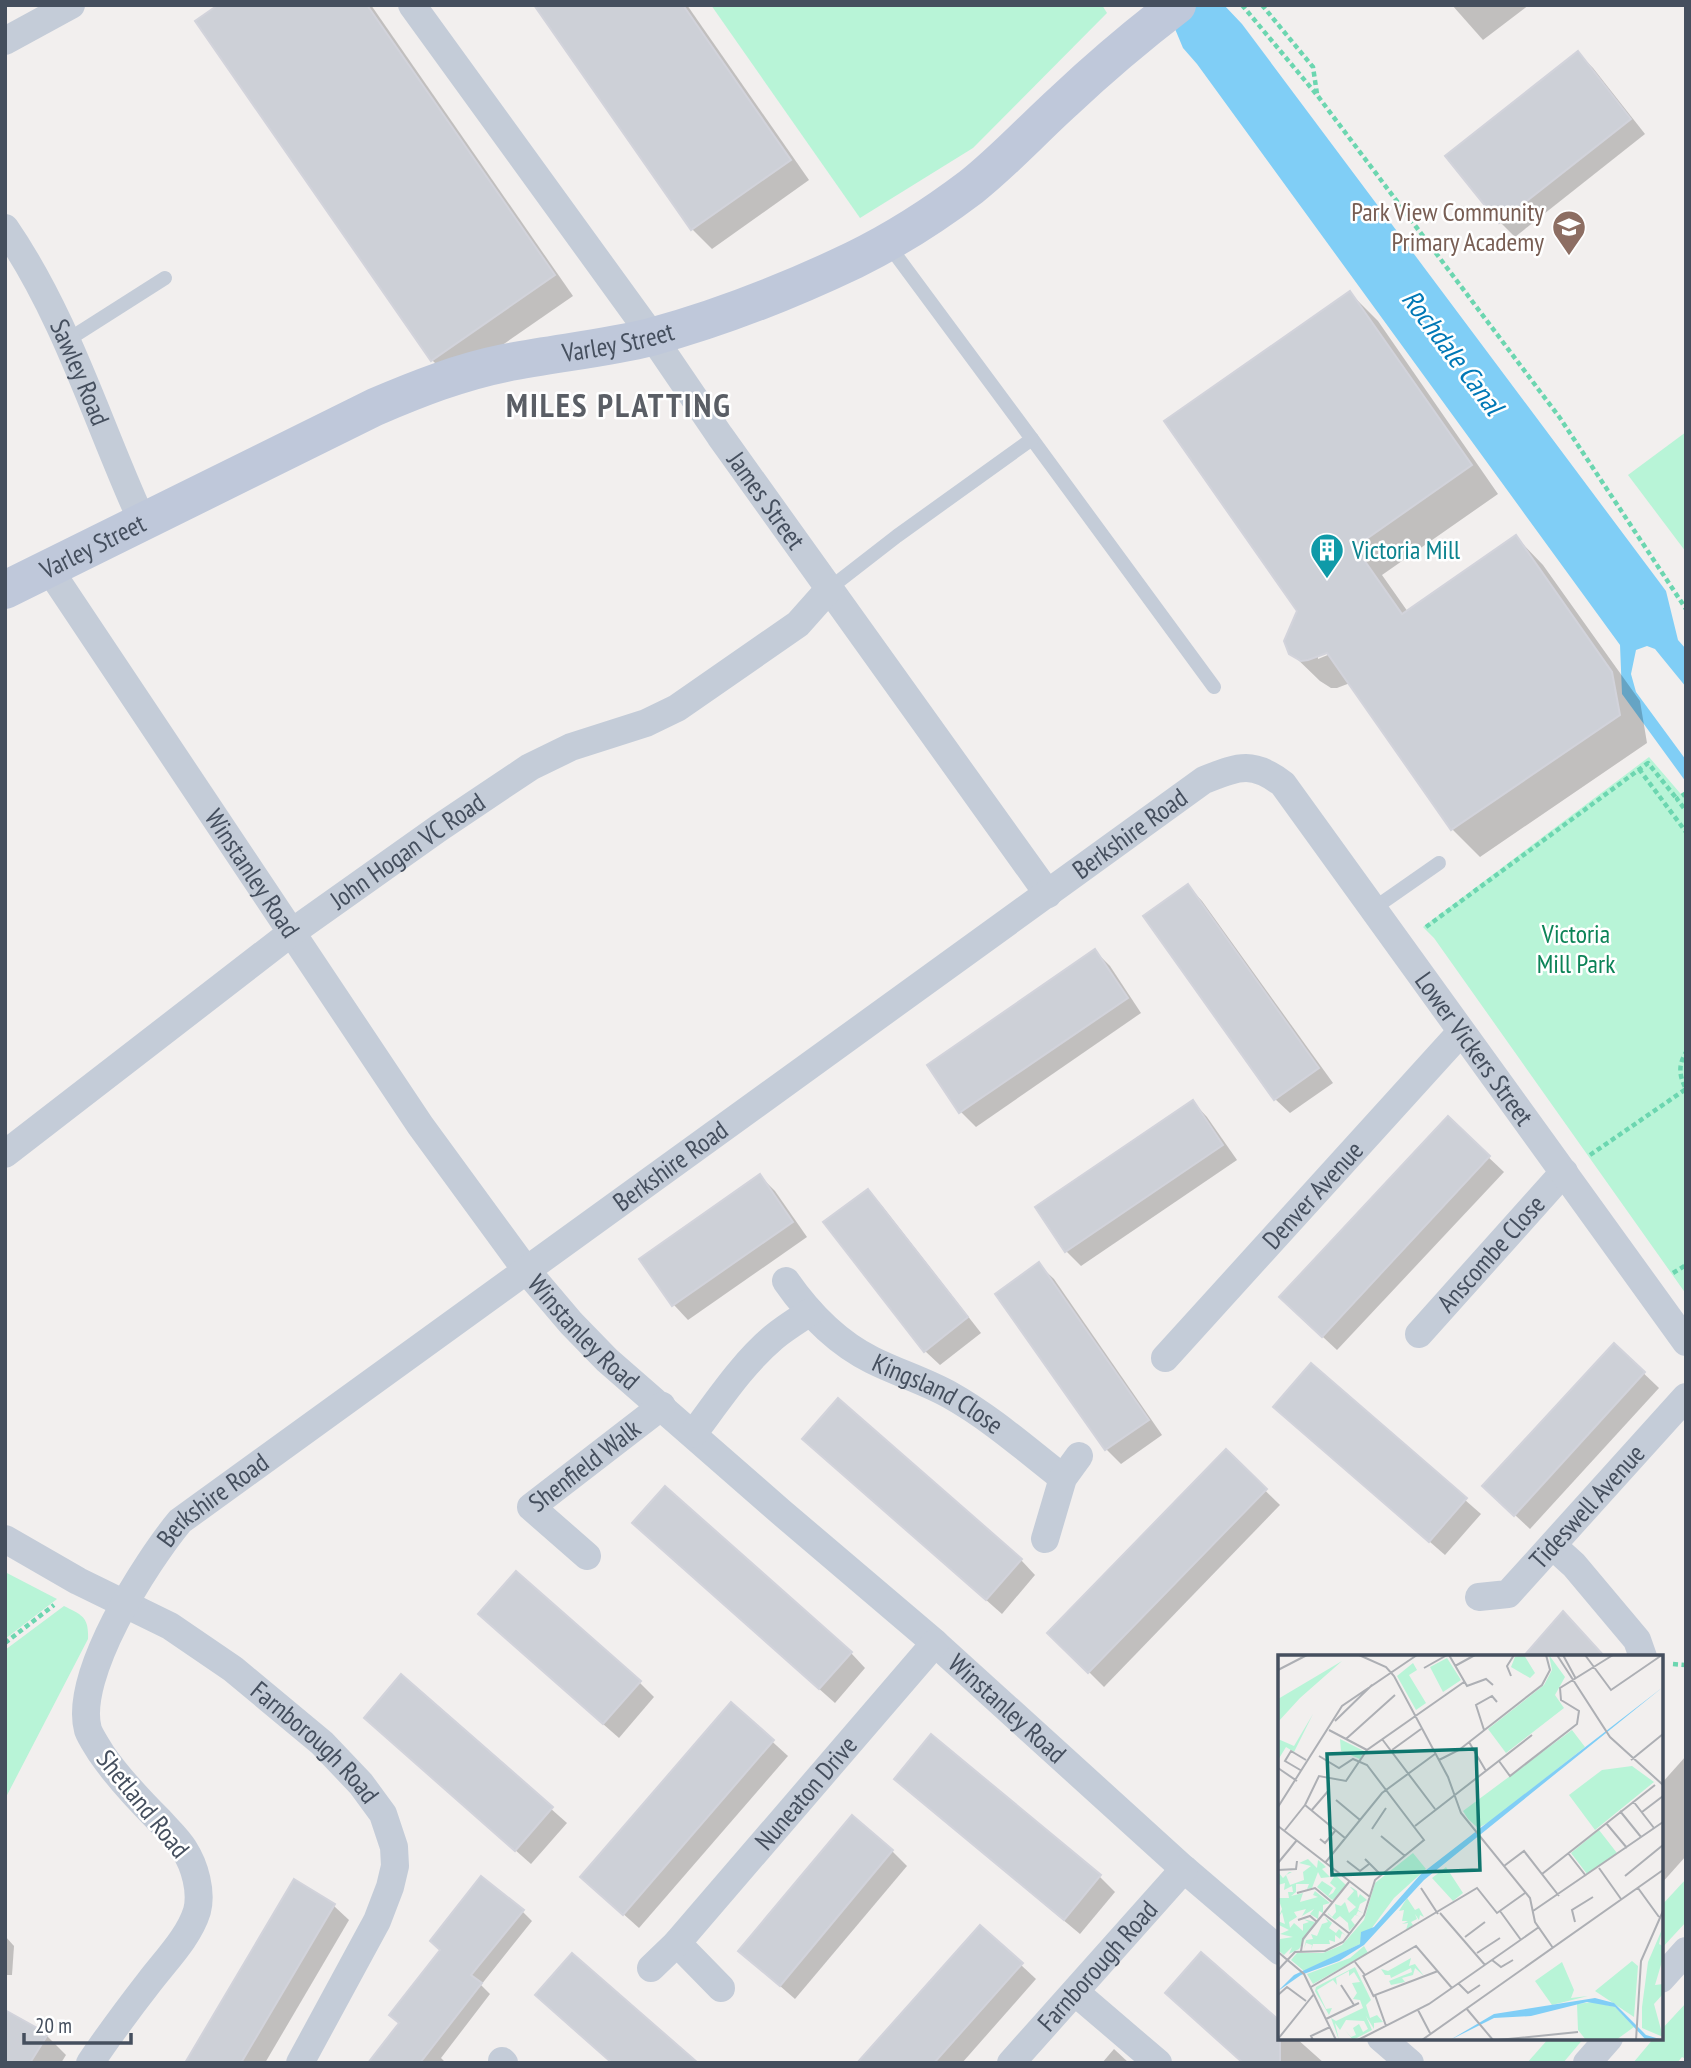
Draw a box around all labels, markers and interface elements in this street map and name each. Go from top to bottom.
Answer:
place label: Park View Community Primary Academy [1351,195,1544,258]
school or university icon: Park View Community Primary Academy [1550,208,1588,257]
water label: Rochdale Canal [1394,282,1514,424]
street label: Sawley Road [43,314,117,430]
street label: Varley Street [559,314,678,369]
district label: MILES PLATTING [506,383,732,426]
street label: James Street [720,444,813,555]
street label: Varley Street [34,506,151,586]
building icon: Victoria Mill [1308,531,1346,580]
place label: Victoria Mill [1351,533,1460,566]
street label: Berkshire Road [1066,781,1193,886]
street label: John Hogan VC Road [323,785,491,917]
street label: Winstanley Road [198,803,307,944]
park label: Victoria Mill Park [1537,917,1615,980]
street label: Lower Vickers Street [1408,965,1541,1132]
street label: Berkshire Road [606,1113,734,1218]
street label: Denver Avenue [1255,1134,1370,1256]
street label: Anscombe Close [1430,1188,1552,1319]
street label: Winstanley Road [521,1268,647,1397]
street label: Kingsland Close [867,1346,1010,1441]
street label: Shenfield Walk [522,1412,647,1519]
street label: Tideswell Avenue [1522,1437,1651,1575]
street label: Berkshire Road [149,1445,275,1553]
street label: Winstanley Road [942,1646,1073,1770]
inset map [1278,1655,1663,2040]
street label: Farnborough Road [244,1674,387,1810]
street label: Nuneaton Drive [747,1729,864,1857]
street label: Shetland Road [90,1743,197,1864]
street label: Farnborough Road [1030,1893,1164,2038]
scale bar [24,2002,131,2046]
text: 20 m [35,2012,72,2039]

